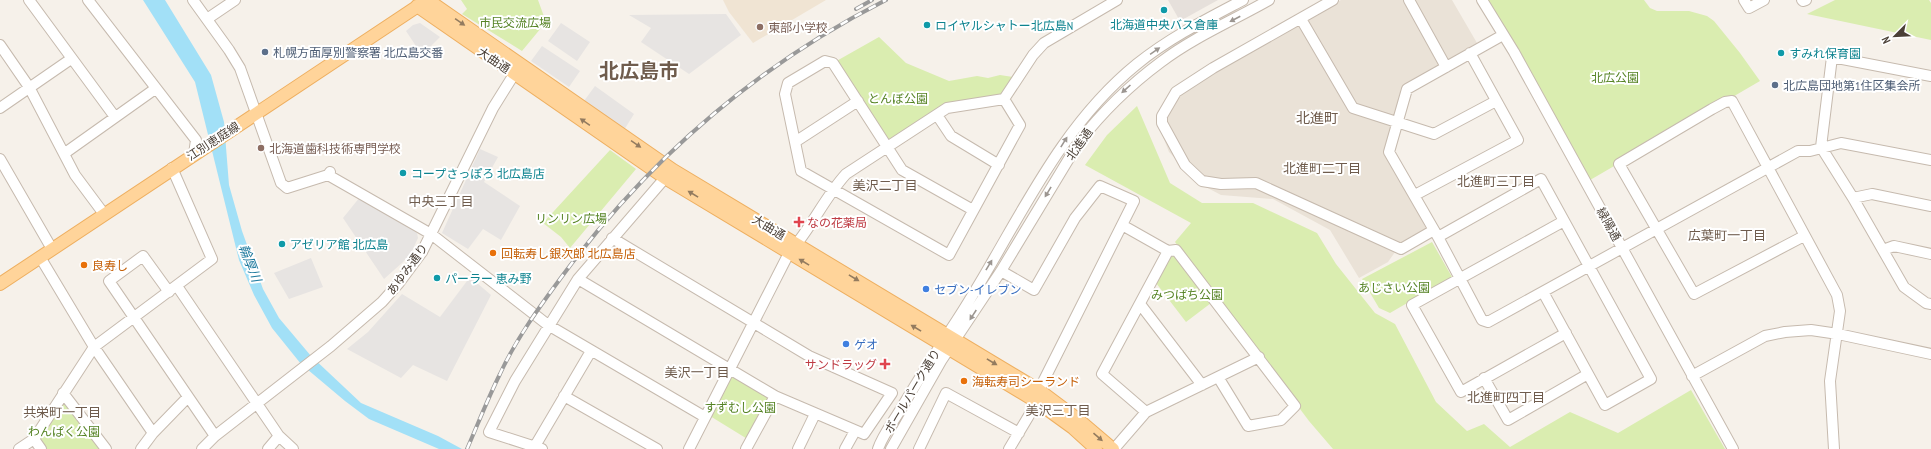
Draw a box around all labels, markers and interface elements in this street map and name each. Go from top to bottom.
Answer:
marker: 北海道中央バス倉庫 [1159,5,1169,15]
park label: 市民交流広場 [479,15,551,30]
one-way arrow [1229,15,1241,22]
north arrow [1875,16,1915,56]
place label: 北海道中央バス倉庫 [1110,17,1218,32]
one-way arrow [454,18,465,26]
place label: ロイヤルシャトー北広島N [935,18,1073,33]
place label: 東部小学校 [768,20,828,35]
marker: ロイヤルシャトー北広島N [922,20,932,30]
marker: 東部小学校 [755,22,765,32]
text: N [1878,34,1893,46]
street label: 大曲通 [475,44,513,76]
place label: 札幌方面厚別警察署 北広島交番 [273,45,444,60]
place label: すみれ保育園 [1789,46,1861,61]
marker: 札幌方面厚別警察署 北広島交番 [260,47,270,57]
one-way arrow [1150,47,1160,55]
marker: すみれ保育園 [1776,48,1786,58]
district label: 北広島市 [599,58,679,84]
park label: 北広公園 [1591,70,1639,85]
place label: 北広島団地第1住区集会所 [1783,78,1920,93]
marker: 北広島団地第1住区集会所 [1770,80,1780,90]
one-way arrow [1121,85,1132,94]
park label: とんぼ公園 [868,91,928,106]
district label: 北進町 [1296,109,1338,127]
street label: 江別恵庭線 [184,118,242,164]
one-way arrow [580,118,590,126]
street label: 北進通 [1063,125,1095,163]
one-way arrow [1060,137,1068,147]
one-way arrow [630,140,641,148]
place label: 北海道歯科技術専門学校 [269,141,401,156]
marker: 北海道歯科技術専門学校 [256,143,266,153]
district label: 北進町二丁目 [1283,160,1361,177]
place label: コープさっぽろ 北広島店 [411,166,545,181]
marker: コープさっぽろ 北広島店 [398,168,408,178]
district label: 北進町三丁目 [1457,173,1535,190]
district label: 美沢二丁目 [852,177,918,194]
one-way arrow [1045,186,1052,198]
one-way arrow [687,191,699,198]
district label: 中央三丁目 [408,193,474,210]
street label: 緑陽通 [1594,205,1624,243]
park label: リンリン広場 [535,211,607,226]
street label: 大曲通 [750,211,788,243]
place label: なの花薬局 [807,215,867,230]
marker: なの花薬局 [794,217,804,227]
district label: 広葉町一丁目 [1688,227,1766,244]
place label: アゼリア館 北広島 [290,237,388,252]
marker: アゼリア館 北広島 [277,239,287,249]
street label: あゆみ通り [383,240,431,298]
water label: 輪厚川 [235,242,266,286]
place label: 回転寿し銀次郎 北広島店 [501,246,636,261]
marker: 回転寿し銀次郎 北広島店 [488,248,498,258]
place label: 良寿し [92,258,128,273]
one-way arrow [798,258,810,265]
one-way arrow [986,259,993,271]
marker: 良寿し [79,260,89,270]
place label: パーラー 恵み野 [445,271,532,286]
marker: パーラー 恵み野 [432,273,442,283]
one-way arrow [849,274,859,282]
park label: あじさい公園 [1358,280,1430,295]
place label: セブン-イレブン [934,282,1022,297]
marker: セブン-イレブン [921,284,931,294]
park label: みつばち公園 [1151,287,1223,302]
one-way arrow [969,309,976,321]
one-way arrow [910,325,922,332]
place label: ゲオ [854,337,878,352]
marker: ゲオ [841,339,851,349]
street label: ボールパーク通り [881,346,943,436]
place label: サンドラッグ [805,357,877,372]
one-way arrow [986,358,998,365]
marker: サンドラッグ [880,359,890,369]
district label: 美沢一丁目 [664,364,730,381]
place label: 海転寿司シーランド [972,374,1080,389]
marker: 海転寿司シーランド [959,376,969,386]
district label: 北進町四丁目 [1467,389,1545,406]
park label: すずむし公園 [704,400,776,415]
district label: 美沢三丁目 [1025,402,1091,419]
district label: 共栄町一丁目 [23,404,101,421]
park label: わんぱく公園 [28,424,100,439]
one-way arrow [1093,432,1103,441]

